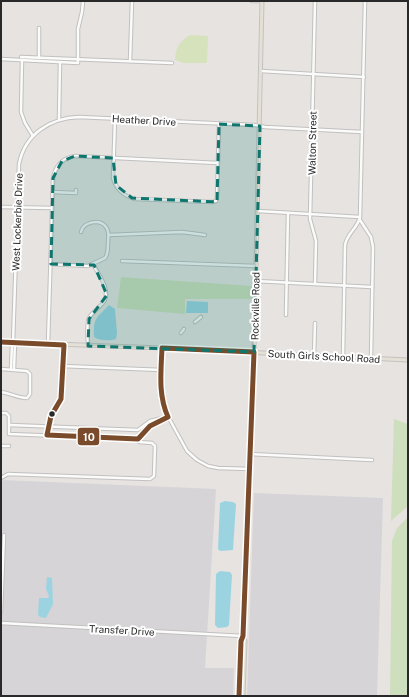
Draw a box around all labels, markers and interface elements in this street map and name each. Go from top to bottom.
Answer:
street label: Walton Street [305,111,319,175]
street label: Heather Drive [112,112,177,128]
street label: West Lockerbie Drive [9,173,25,271]
street label: Rockville Road [248,272,262,340]
street label: South Girls School Road [267,347,381,365]
unlabelled marker [47,409,57,419]
line badge: 10 [77,427,100,446]
text: 10 [83,431,95,443]
street label: Transfer Drive [89,622,155,638]

